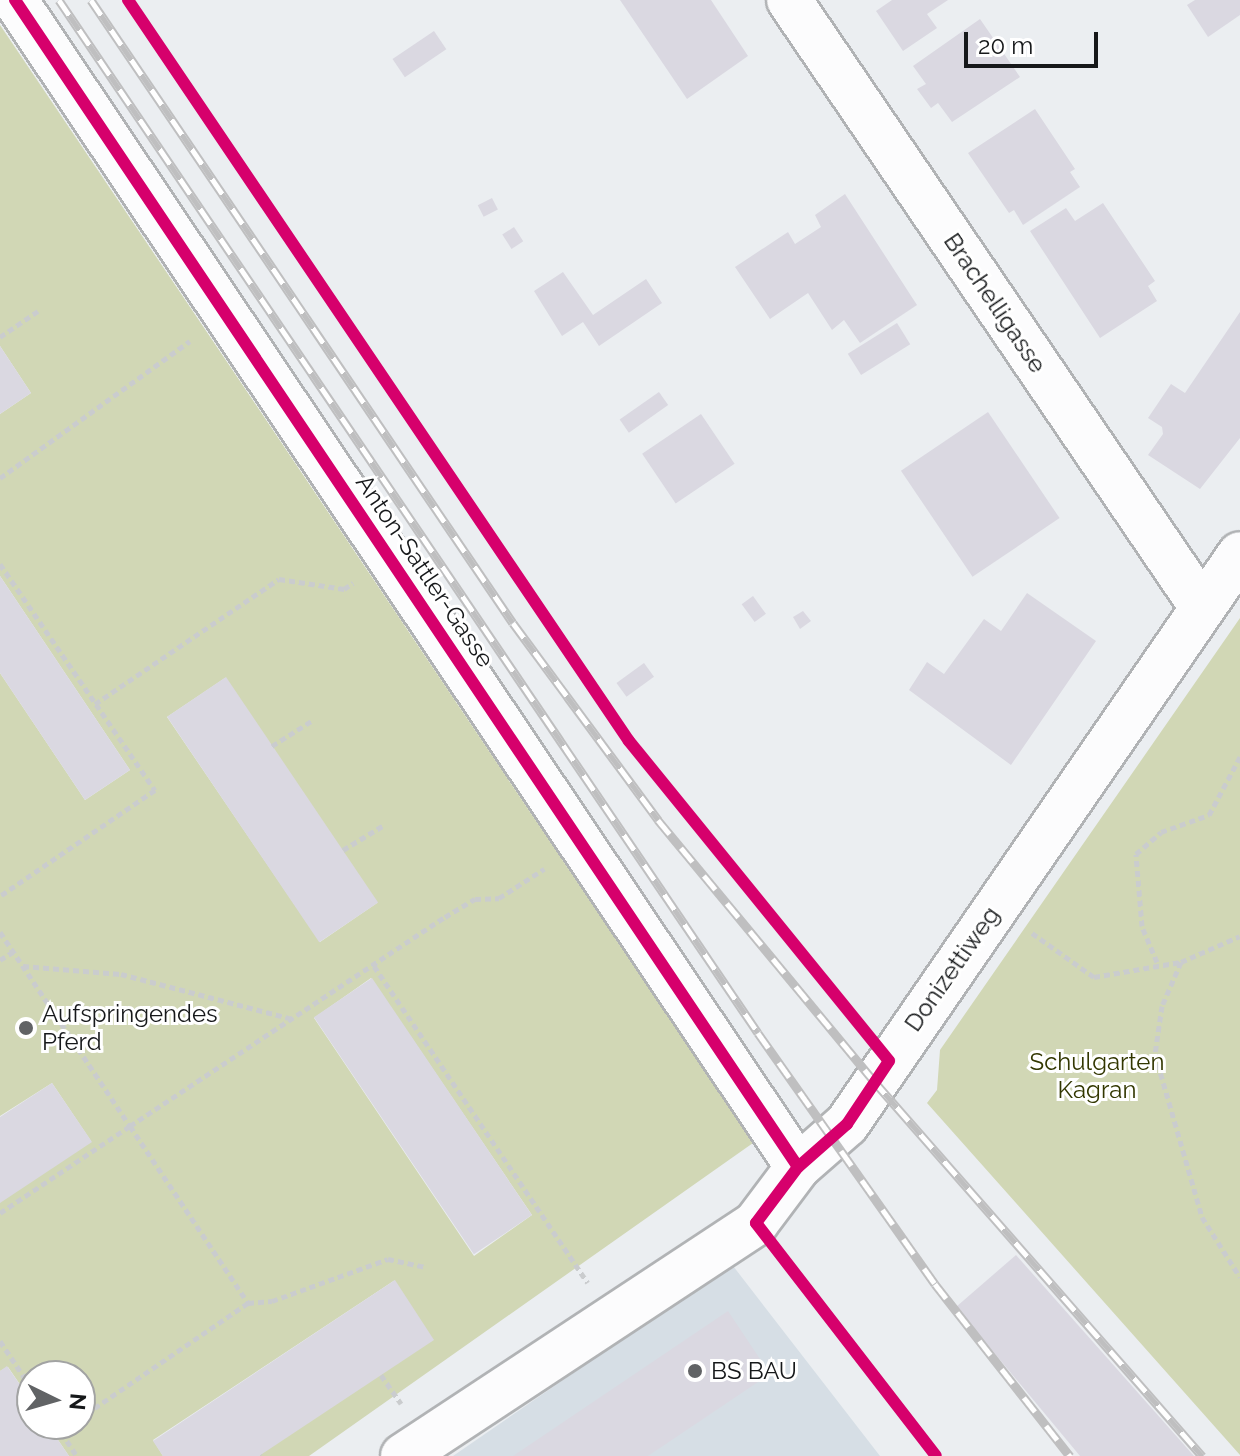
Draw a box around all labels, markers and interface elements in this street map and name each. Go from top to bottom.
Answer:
scale bar [968,16,1102,66]
text: 20 m [978,31,1033,60]
street label: Brachelligasse [938,228,1052,378]
street label: Anton-Sattler-Gasse [350,469,500,673]
street label: Donizettiweg [898,901,1006,1037]
place label: Aufspringendes Pferd [42,1000,218,1056]
marker: Aufspringendes Pferd [17,1019,35,1037]
park label: Schulgarten Kagran [1030,1048,1164,1104]
place label: BS BAU [711,1357,797,1385]
north arrow [16,1360,96,1440]
marker: BS BAU [686,1362,704,1380]
text: N [64,1392,92,1411]

